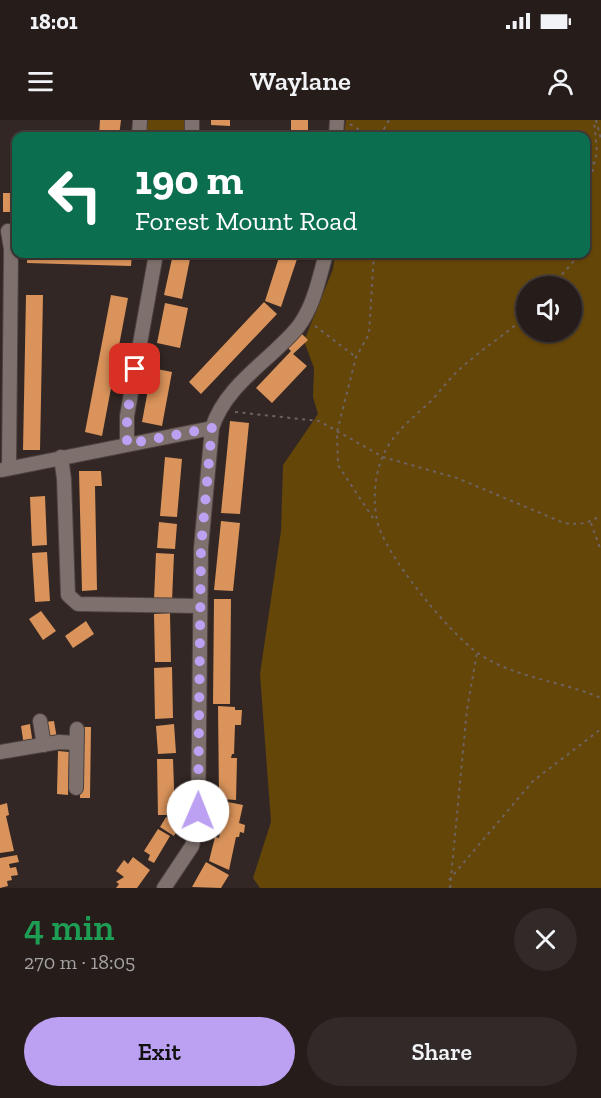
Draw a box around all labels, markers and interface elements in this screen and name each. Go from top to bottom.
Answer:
text: 18:01 [30,8,78,35]
icon: menu [24,65,57,98]
text: Waylane [250,65,351,97]
icon: person [544,65,577,98]
text: 190 m [135,154,243,205]
icon: left [36,156,114,234]
text: Forest Mount Road [135,205,357,237]
map controls [516,276,582,342]
button: sound [516,276,582,342]
pin [109,343,160,394]
icon: arrive [118,352,151,385]
position arrow [166,779,230,843]
text: 4 min [24,906,114,949]
button: close [514,908,577,971]
text: 270 m · 18:05 [24,950,135,974]
button: Exit [24,1017,295,1086]
button: Share [307,1017,577,1086]

